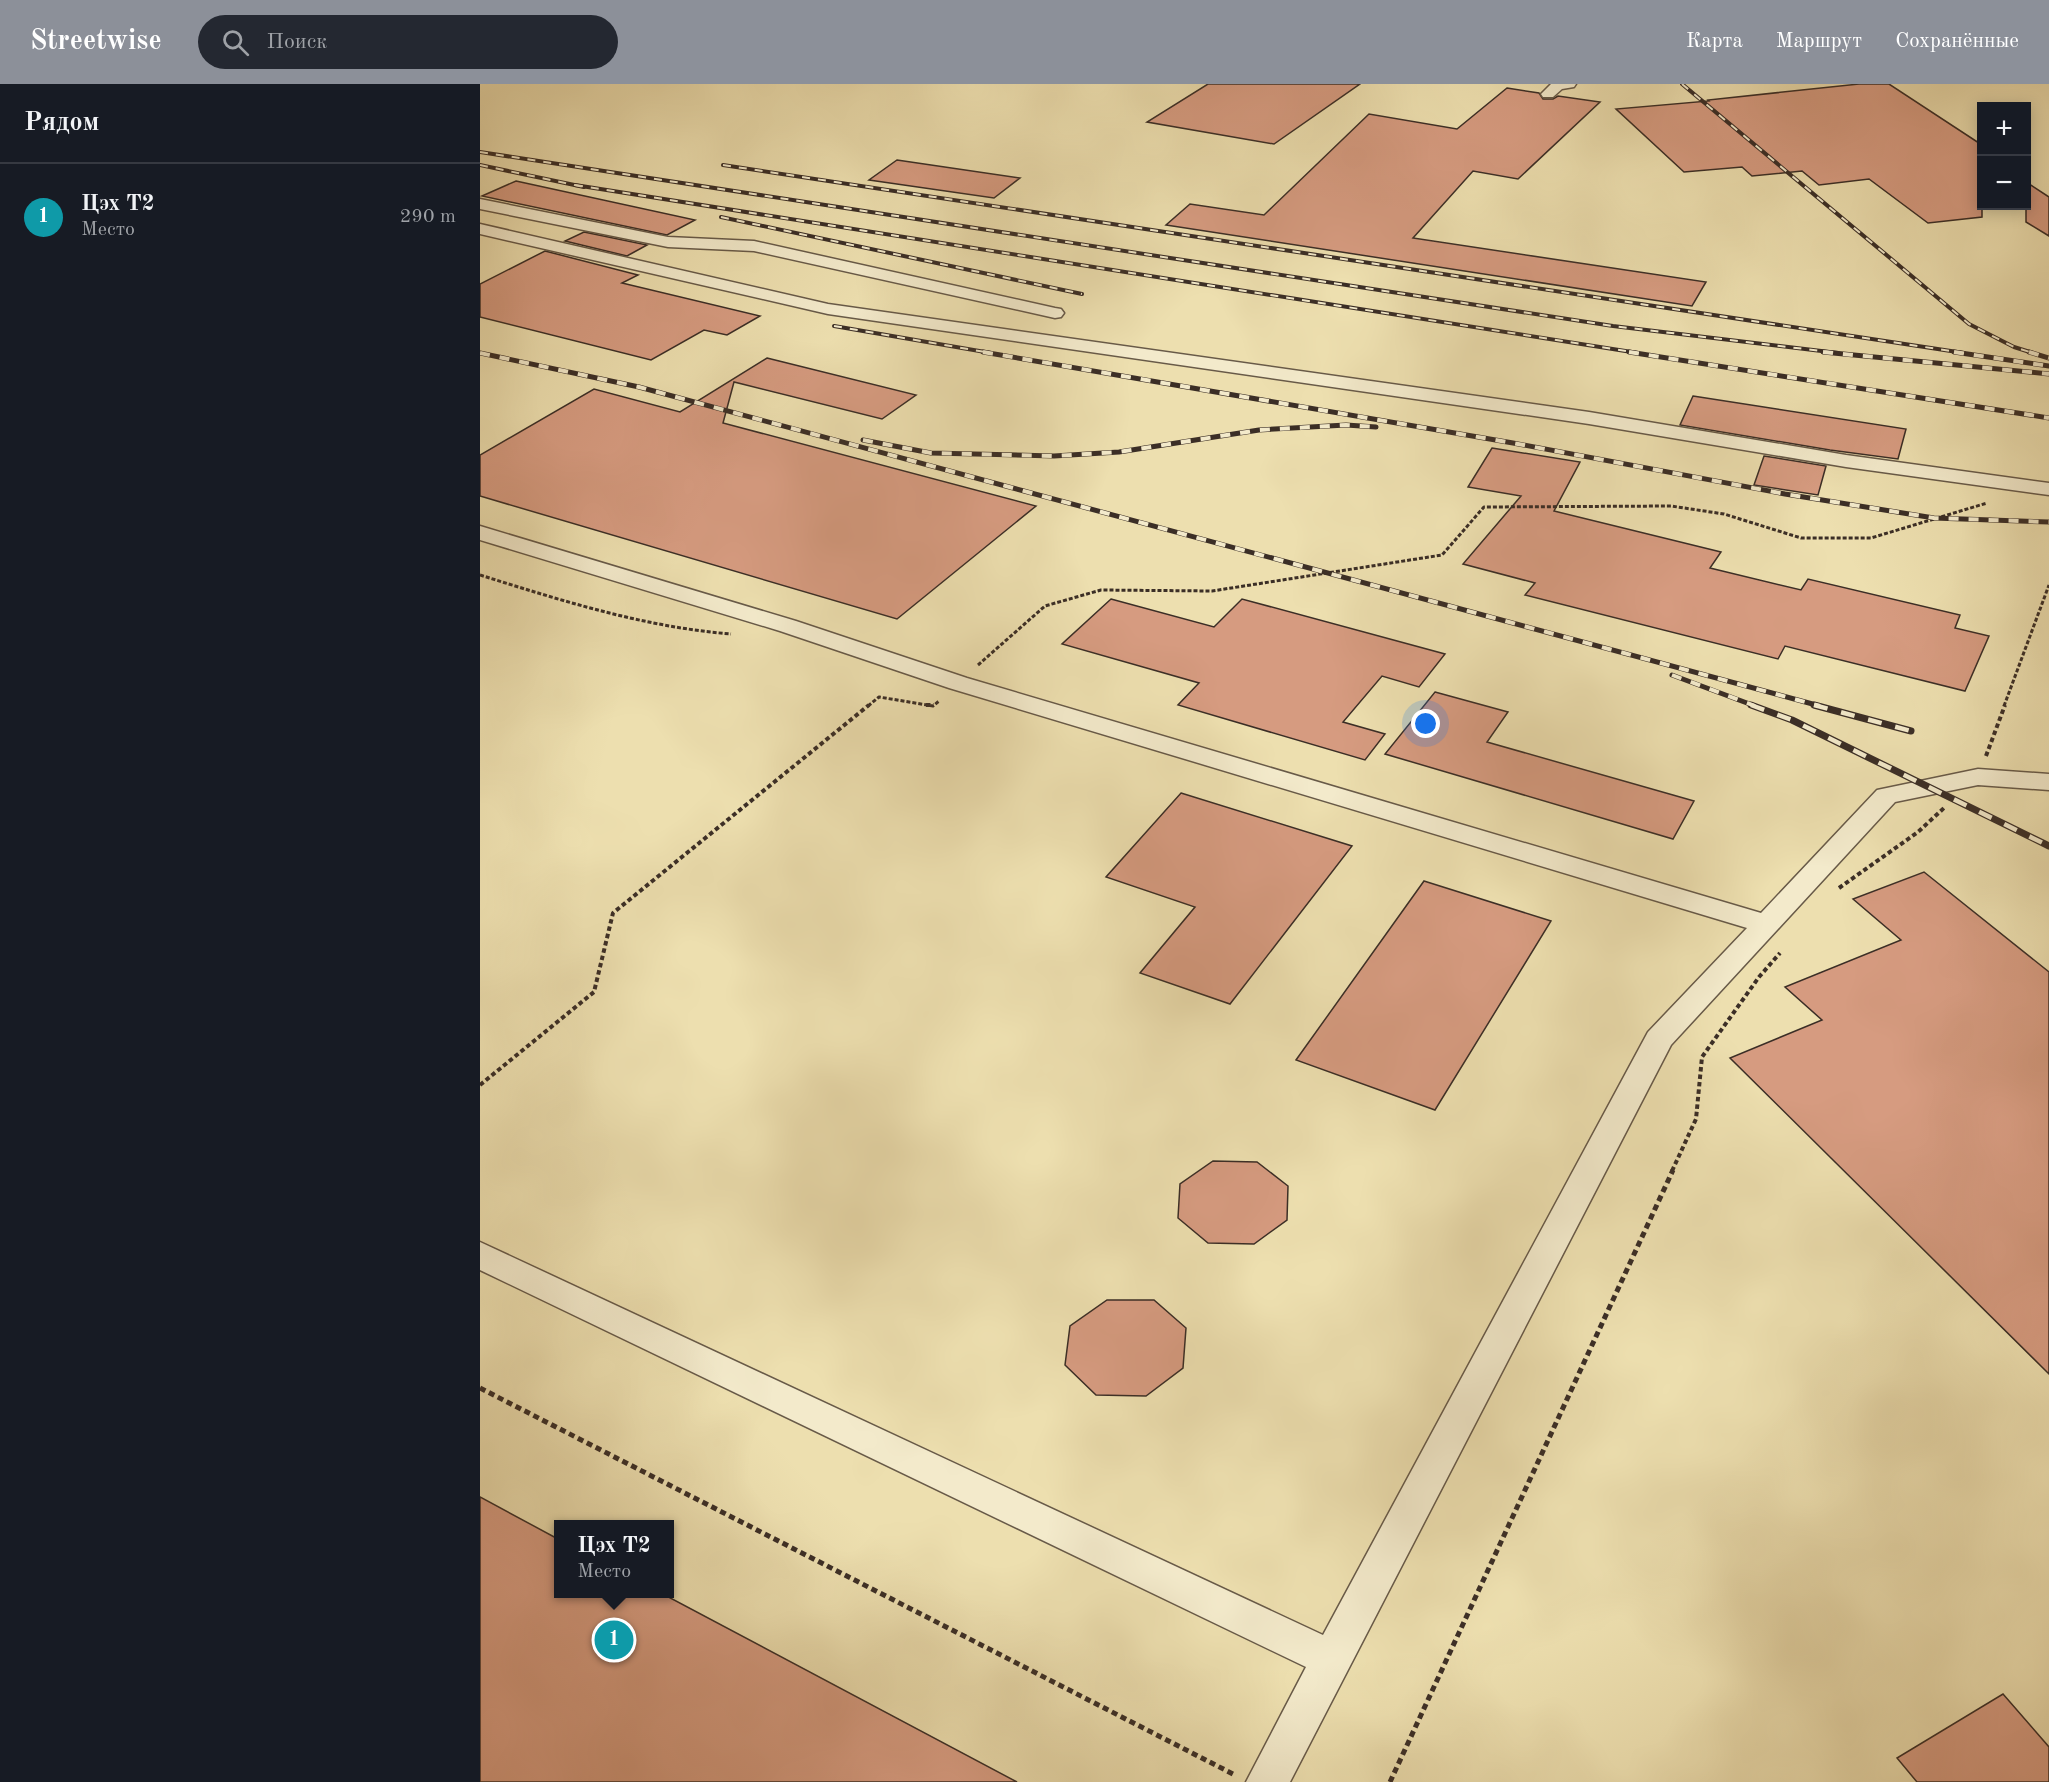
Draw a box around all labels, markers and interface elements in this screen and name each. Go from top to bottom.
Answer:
search box [198,15,618,69]
icon: search [219,26,252,59]
text: Streetwise [30,28,162,56]
text: Поиск [267,31,327,53]
text: Карта [1686,31,1743,52]
text: Маршрут [1776,31,1862,52]
text: Сохранённые [1895,31,2019,52]
map controls [1977,102,2031,210]
button: + [1977,102,2031,156]
text: Рядом [24,110,99,136]
button: − [1977,156,2031,210]
text: Цэх Т2 [81,193,155,215]
text: 1 [38,207,49,227]
text: 290 m [400,207,456,227]
text: Место [81,220,135,240]
your location [1411,709,1440,738]
popup [554,1520,674,1598]
text: Цэх Т2 [577,1535,651,1557]
text: Место [577,1562,631,1582]
pin: 1 [594,1618,634,1662]

